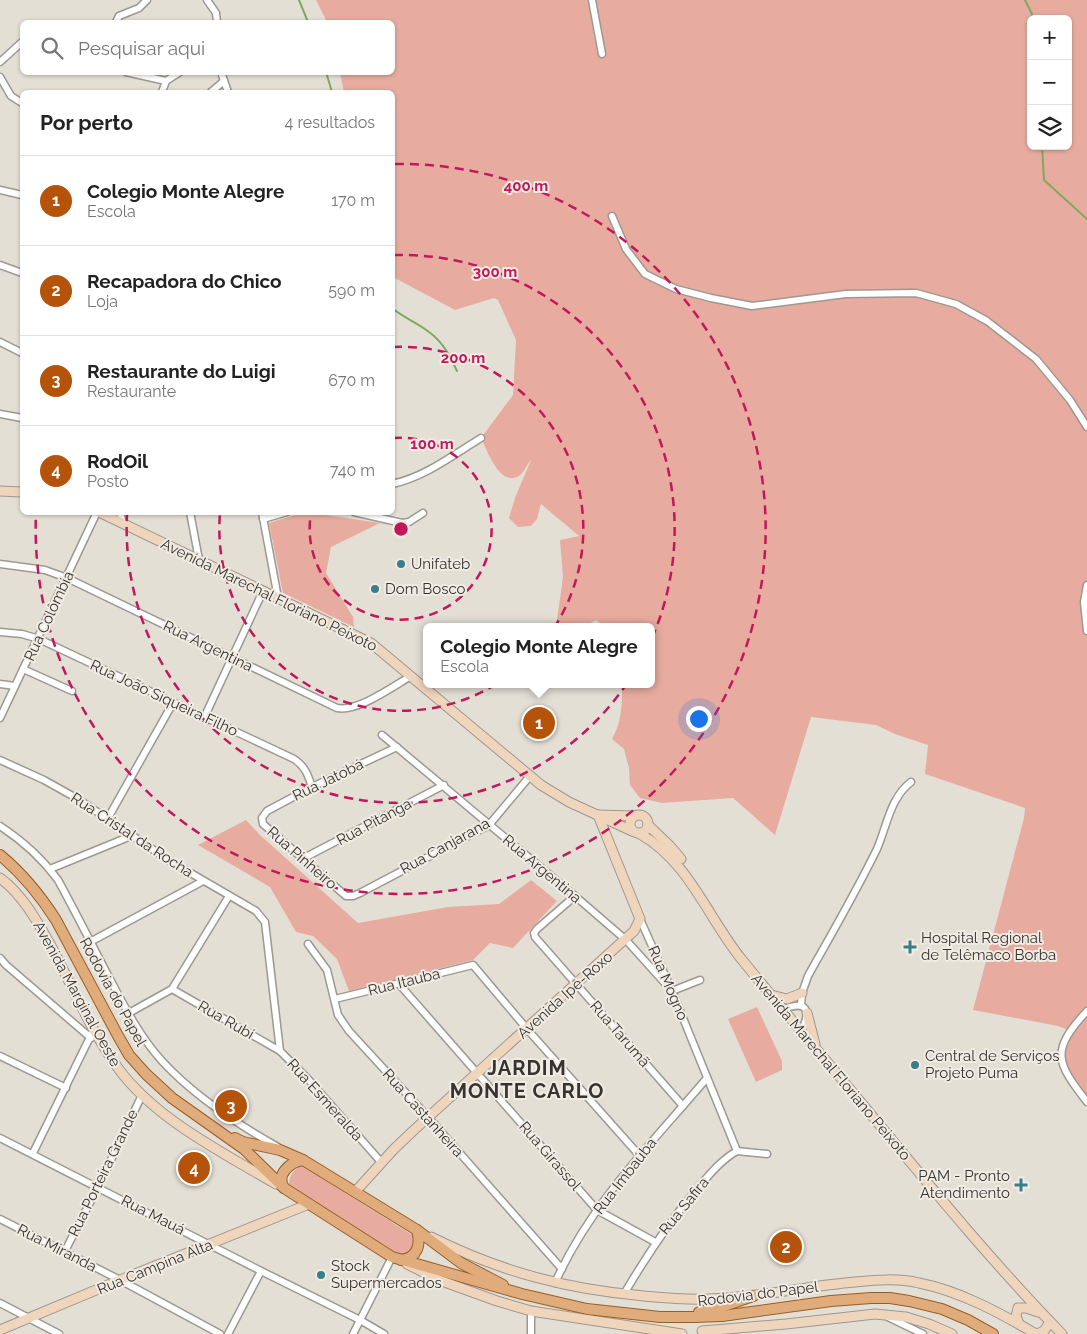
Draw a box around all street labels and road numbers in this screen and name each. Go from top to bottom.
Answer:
street label: Avenida Marechal Floriano Peixoto [158,535,380,655]
street label: Rua Colômbia [20,568,78,664]
street label: Rua Argentina [160,617,256,675]
street label: Rua João Siqueira Filho [87,656,241,740]
street label: Rua Jatobá [290,755,366,805]
street label: Rua Cristal da Rocha [67,789,197,881]
street label: Rua Pitanga [333,795,415,849]
street label: Rua Canjarana [397,814,493,878]
street label: Rua Pinheiro [263,823,341,893]
street label: Rua Argentina [499,831,585,907]
street label: Avenida Marginal Oeste [29,918,125,1070]
street label: Rodovia do Papel [76,935,151,1050]
street label: Rua Mogno [644,943,692,1023]
street label: Avenida Ipê-Roxo [514,947,616,1042]
street label: Rua Itauba [366,964,442,1000]
street label: Avenida Marechal Floriano Peixoto [747,970,915,1164]
street label: Rua Rubi [195,997,257,1043]
street label: Rua Tarumã [586,997,654,1071]
street label: Rua Esmeralda [283,1055,367,1145]
street label: Rua Castanheira [379,1065,467,1161]
street label: Rua Porteira Grande [64,1106,142,1240]
street label: Rua Girassol [515,1118,585,1195]
street label: Rua Imbaúba [590,1134,660,1218]
street label: Rua Safira [655,1174,713,1238]
street label: Rua Mauá [118,1191,188,1239]
street label: Rua Miranda [14,1220,100,1276]
street label: Rua Campina Alta [95,1236,215,1298]
street label: Rodovia do Papel [697,1278,820,1310]

